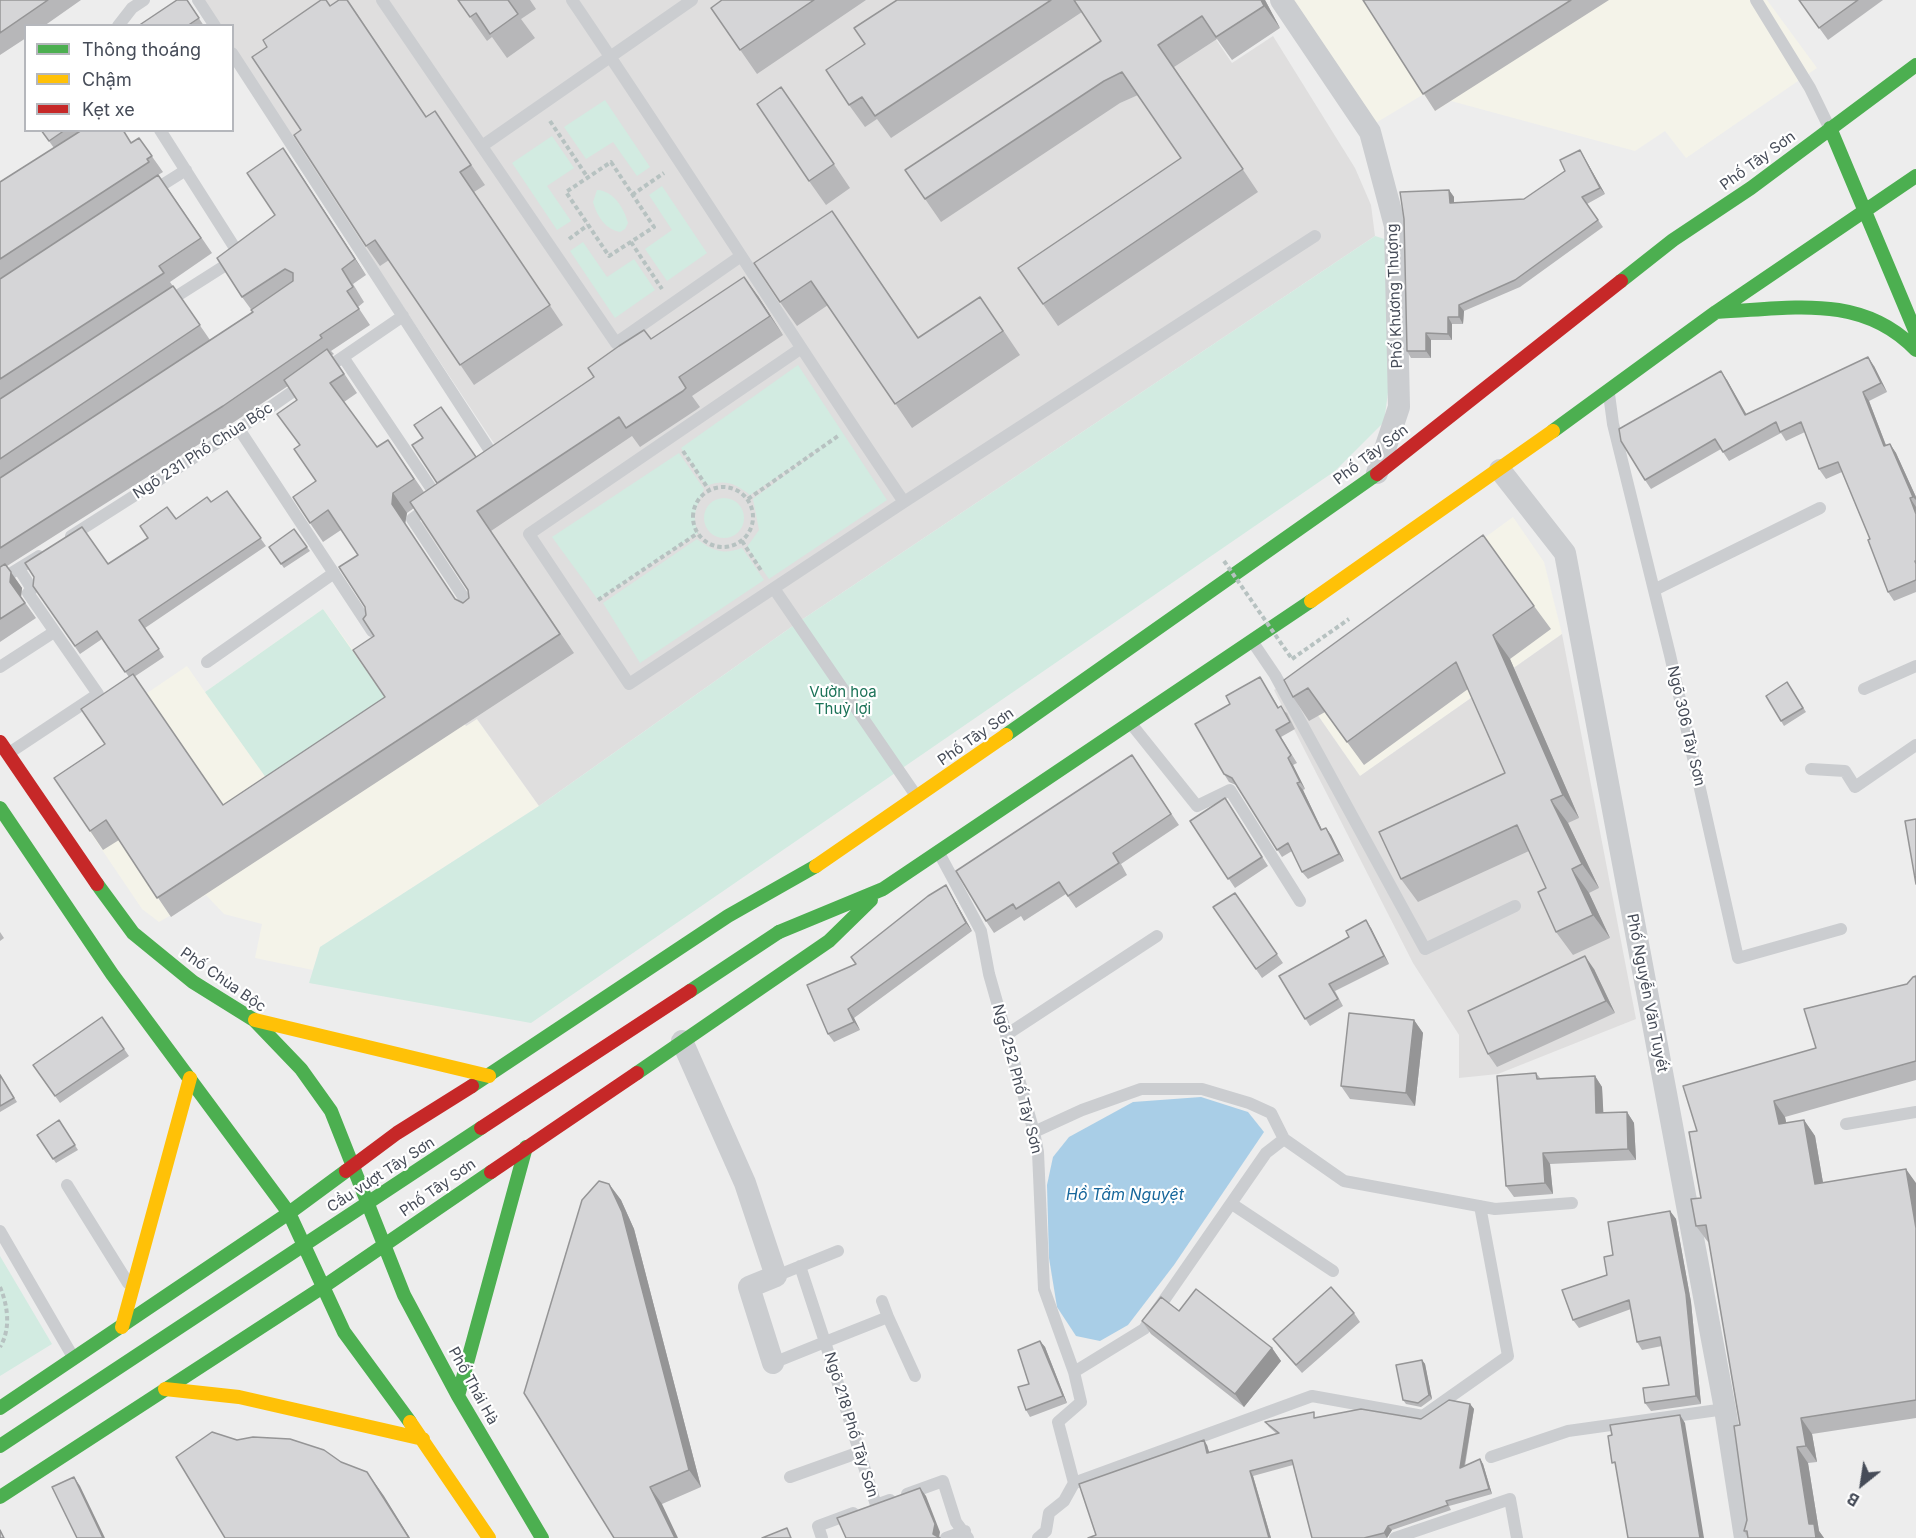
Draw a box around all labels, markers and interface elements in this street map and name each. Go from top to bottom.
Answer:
legend [24,24,234,132]
text: Thông thoáng [82,39,201,60]
text: Chậm [82,69,132,90]
text: Kẹt xe [82,99,135,120]
street label: Phố Tây Sơn [1717,128,1799,194]
street label: Phố Khương Thượng [1383,223,1407,369]
street label: Ngõ 231 Phố Chùa Bộc [130,399,276,503]
street label: Phố Tây Sơn [1330,421,1412,489]
street label: Ngõ 306 Tây Sơn [1663,664,1709,788]
park label: Vườn hoa Thuỷ lợi [809,683,877,718]
street label: Phố Tây Sơn [935,704,1017,770]
street label: Phố Nguyễn Văn Tuyết [1623,912,1671,1074]
street label: Phố Chùa Bộc [177,944,269,1016]
street label: Ngõ 252 Phố Tây Sơn [988,1002,1046,1156]
street label: Cầu vượt Tây Sơn [324,1134,438,1216]
street label: Phố Tây Sơn [397,1155,479,1221]
water label: Hồ Tẩm Nguyệt [1066,1185,1184,1205]
street label: Phố Thái Hà [444,1344,502,1428]
street label: Ngõ 218 Phố Tây Sơn [820,1350,882,1500]
north arrow [1832,1454,1892,1514]
text: B [1843,1488,1863,1511]

